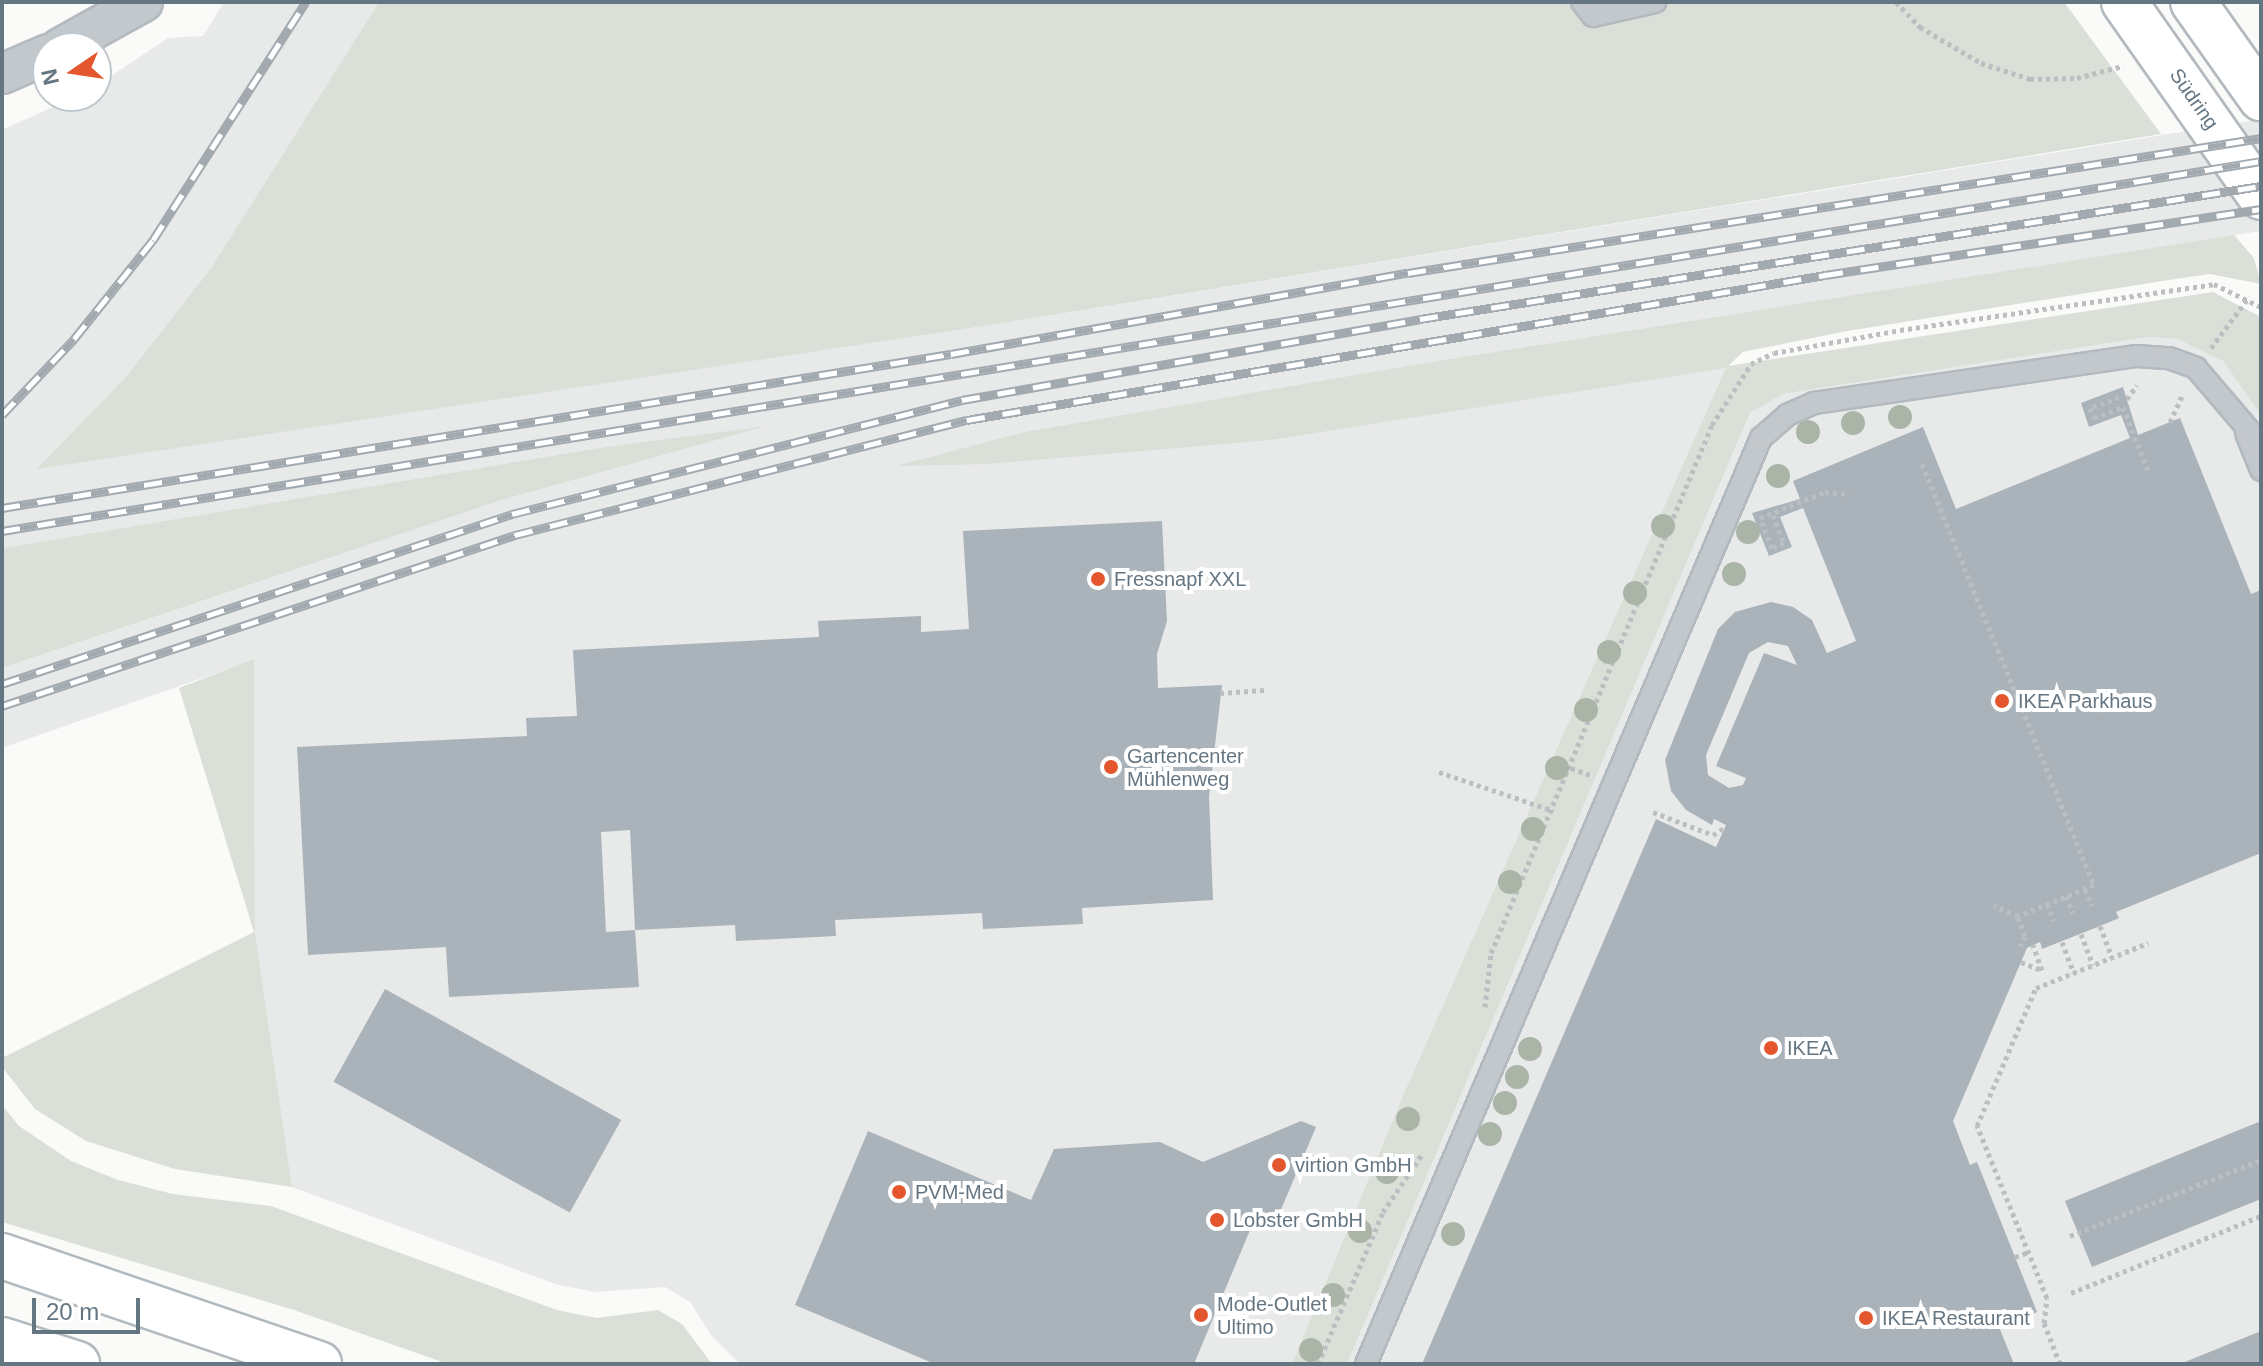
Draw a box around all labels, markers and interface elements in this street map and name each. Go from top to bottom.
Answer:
north arrow [32,32,112,112]
street label: Südring [2164,64,2224,134]
text: N [36,67,64,88]
place label: Fressnapf XXL [1114,567,1246,591]
marker: Fressnapf XXL [1089,570,1107,588]
place label: IKEA Parkhaus [2018,689,2154,713]
marker: IKEA Parkhaus [1993,692,2011,710]
place label: Gartencenter Mühlenweg [1127,744,1244,791]
marker: Gartencenter Mühlenweg [1102,758,1120,776]
place label: IKEA [1787,1036,1833,1060]
marker: IKEA [1762,1039,1780,1057]
place label: virtion GmbH [1295,1153,1412,1177]
marker: virtion GmbH [1270,1156,1288,1174]
place label: PVM-Med [915,1180,1004,1204]
marker: PVM-Med [890,1183,908,1201]
place label: Lobster GmbH [1233,1208,1363,1232]
marker: Lobster GmbH [1208,1211,1226,1229]
scale bar [36,1282,144,1332]
place label: Mode-Outlet Ultimo [1217,1292,1327,1339]
text: 20 m [46,1298,99,1325]
marker: Mode-Outlet Ultimo [1192,1306,1210,1324]
place label: IKEA Restaurant [1882,1306,2031,1330]
marker: IKEA Restaurant [1857,1309,1875,1327]

